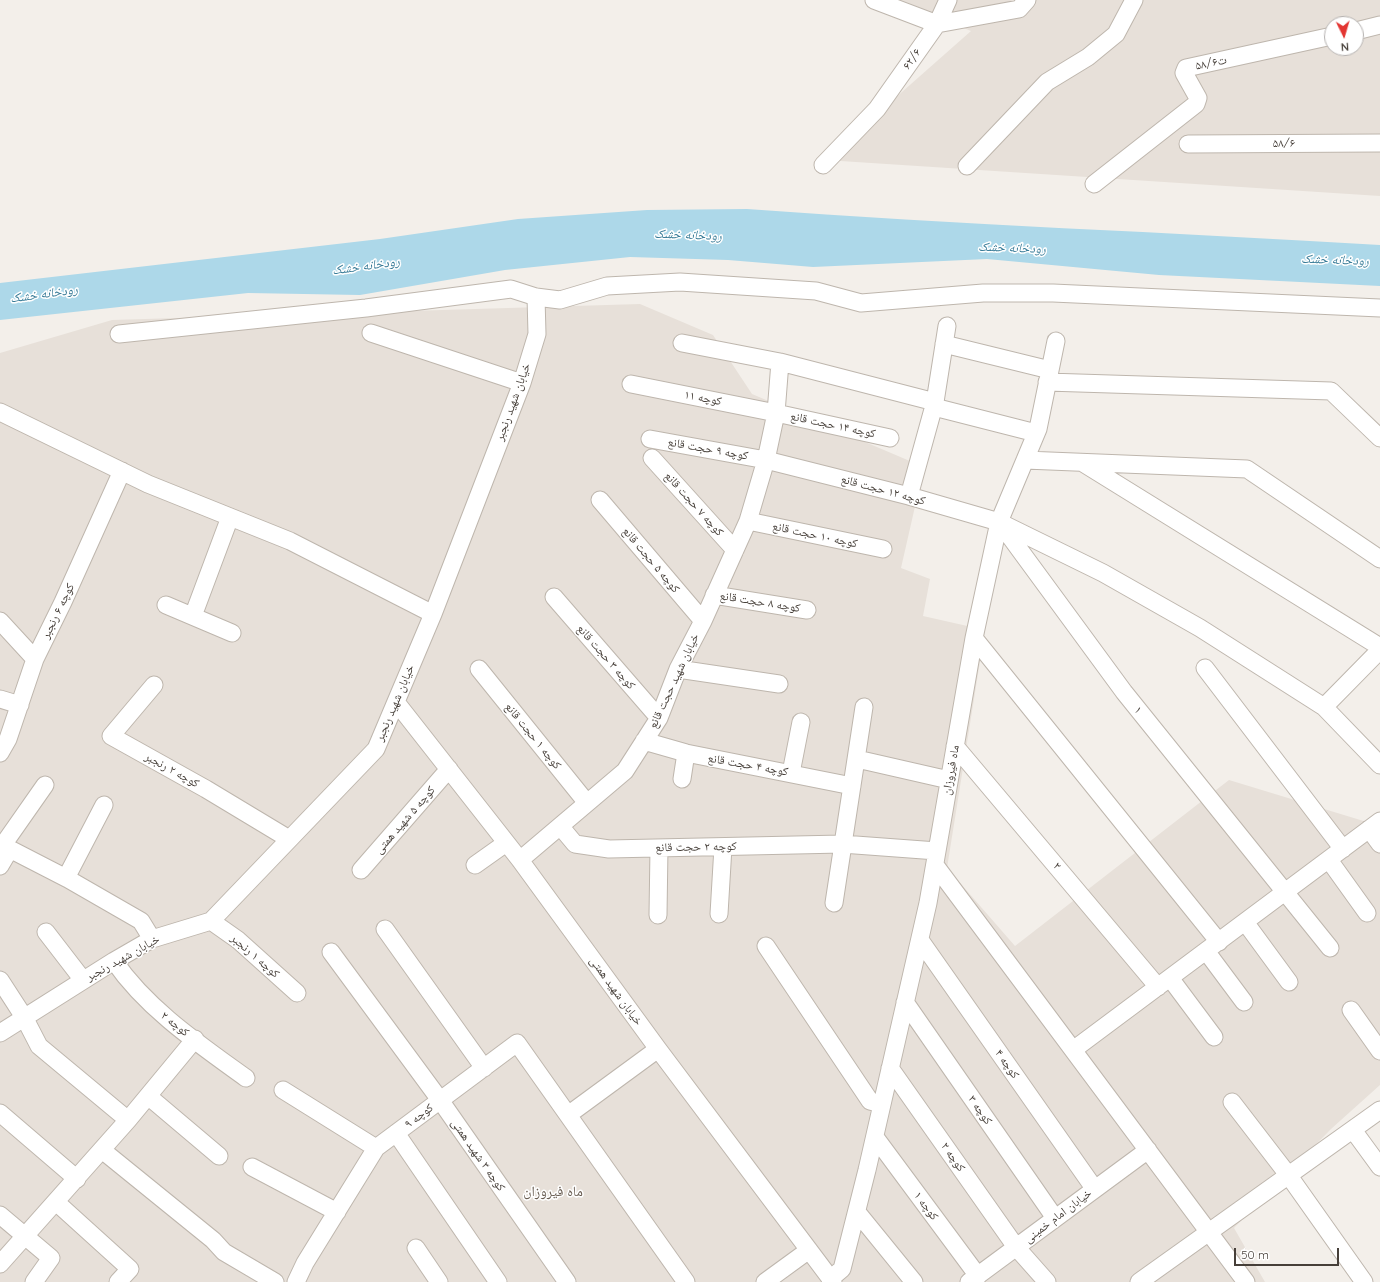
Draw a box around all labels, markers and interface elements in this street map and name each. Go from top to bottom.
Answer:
north arrow [1324,16,1364,56]
text: N [1340,40,1350,54]
street label: ۶۲/۶ [900,46,924,72]
street label: ۵۸/۶ت [1194,53,1228,73]
street label: ۵۸/۶ [1273,136,1295,150]
water label: رودخانه خشک [654,226,722,244]
water label: رودخانه خشک [978,239,1046,257]
water label: رودخانه خشک [1301,251,1369,269]
water label: رودخانه خشک [331,254,401,278]
water label: رودخانه خشک [9,282,79,306]
street label: خیابان شهید رنجبر [492,361,534,443]
street label: کوچه ۱۱ [683,387,723,409]
street label: کوچه ۱۴ حجت قانع [789,409,877,441]
street label: کوچه ۹ حجت قانع [667,435,749,463]
street label: کوچه ۷ حجت قانع [661,469,727,539]
street label: کوچه ۱۲ حجت قانع [839,472,927,508]
street label: کوچه ۱۰ حجت قانع [771,519,859,551]
street label: کوچه ۵ حجت قانع [619,524,683,596]
street label: کوچه ۶ رنجبر [38,581,78,641]
street label: کوچه ۸ حجت قانع [719,589,801,615]
street label: کوچه ۳ حجت قانع [574,622,638,692]
street label: خیابان شهید حجت قانع [646,631,702,731]
street label: خیابان شهید رنجبر [372,663,418,743]
street label: کوچه ۱ حجت قانع [502,700,564,772]
street label: ۱ [1131,703,1145,717]
street label: ماه فیروزان [939,744,963,796]
street label: کوچه ۲ رنجبر [142,749,202,791]
street label: کوچه ۴ حجت قانع [707,751,789,779]
street label: کوچه ۵ شهید همتی [372,783,438,857]
street label: کوچه ۲ حجت قانع [655,839,737,855]
street label: ۲ [1050,859,1064,873]
street label: کوچه ۱ رنجبر [228,931,282,981]
street label: خیابان شهید رنجبر [84,932,162,984]
street label: خیابان شهید همتی [586,954,646,1028]
street label: کوچه ۲ [158,1008,192,1040]
street label: کوچه ۴ [992,1047,1022,1081]
street label: کوچه ۳ [965,1093,995,1127]
street label: کوچه ۹ [402,1101,436,1131]
street label: کوچه ۳ شهید همتی [448,1116,508,1194]
street label: کوچه ۲ [938,1140,968,1174]
district label: ماه فیروزان [523,1184,583,1200]
street label: خیابان امام خمینی [1021,1186,1095,1246]
street label: کوچه ۱ [911,1189,941,1223]
scale bar [1236,1240,1341,1266]
text: 50 m [1241,1247,1269,1262]

